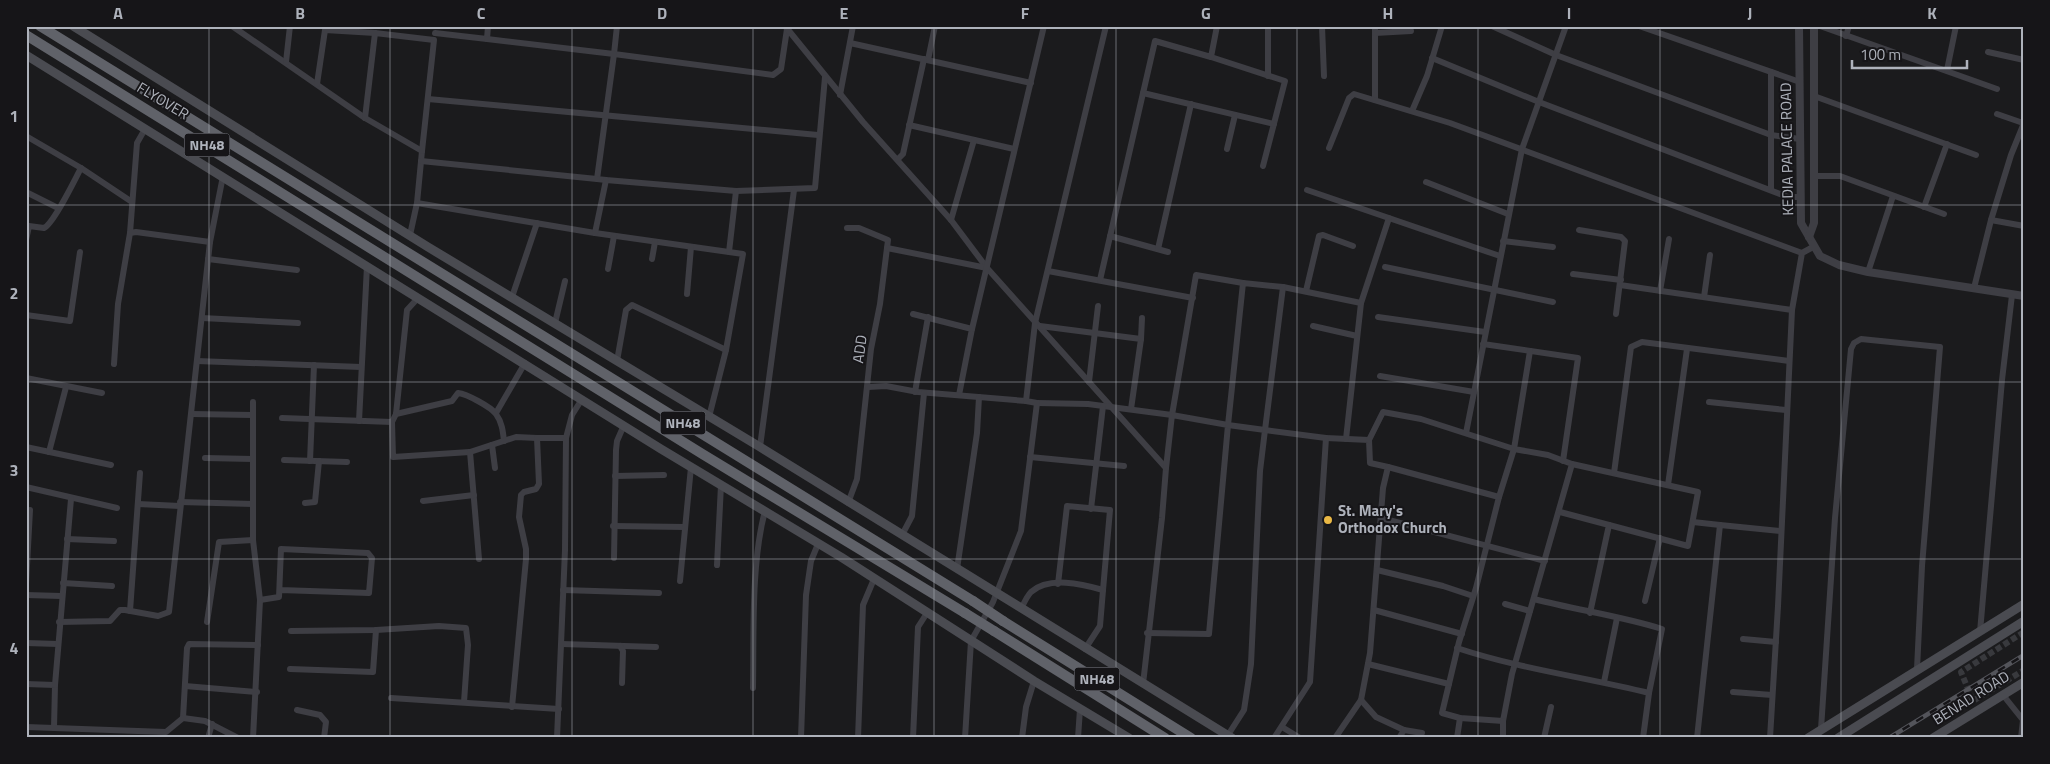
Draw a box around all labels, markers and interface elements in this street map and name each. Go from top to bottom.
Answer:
text: A [113,1,123,25]
text: B [295,1,305,25]
text: C [477,1,486,25]
text: D [657,1,667,25]
text: E [840,1,849,25]
text: F [1021,1,1030,25]
text: G [1201,1,1211,25]
text: H [1383,1,1393,25]
text: I [1567,1,1571,25]
text: J [1748,1,1752,25]
text: K [1927,1,1937,25]
scale bar [1852,38,1968,70]
text: 100 m [1860,43,1901,66]
street label: FLYOVER [133,76,194,125]
street label: KEDIA PALACE ROAD [1774,82,1799,216]
text: 1 [10,104,18,128]
road number: NH48 [184,134,230,156]
text: 2 [10,281,18,305]
street label: ADD [846,333,873,365]
road number: NH48 [660,412,706,434]
text: 3 [10,458,18,482]
place label: St. Mary's Orthodox Church [1338,499,1447,539]
marker: St. Mary's Orthodox Church [1322,514,1334,526]
text: 4 [10,636,19,660]
street label: BENAD ROAD [1928,665,2014,730]
road number: NH48 [1074,668,1120,691]

